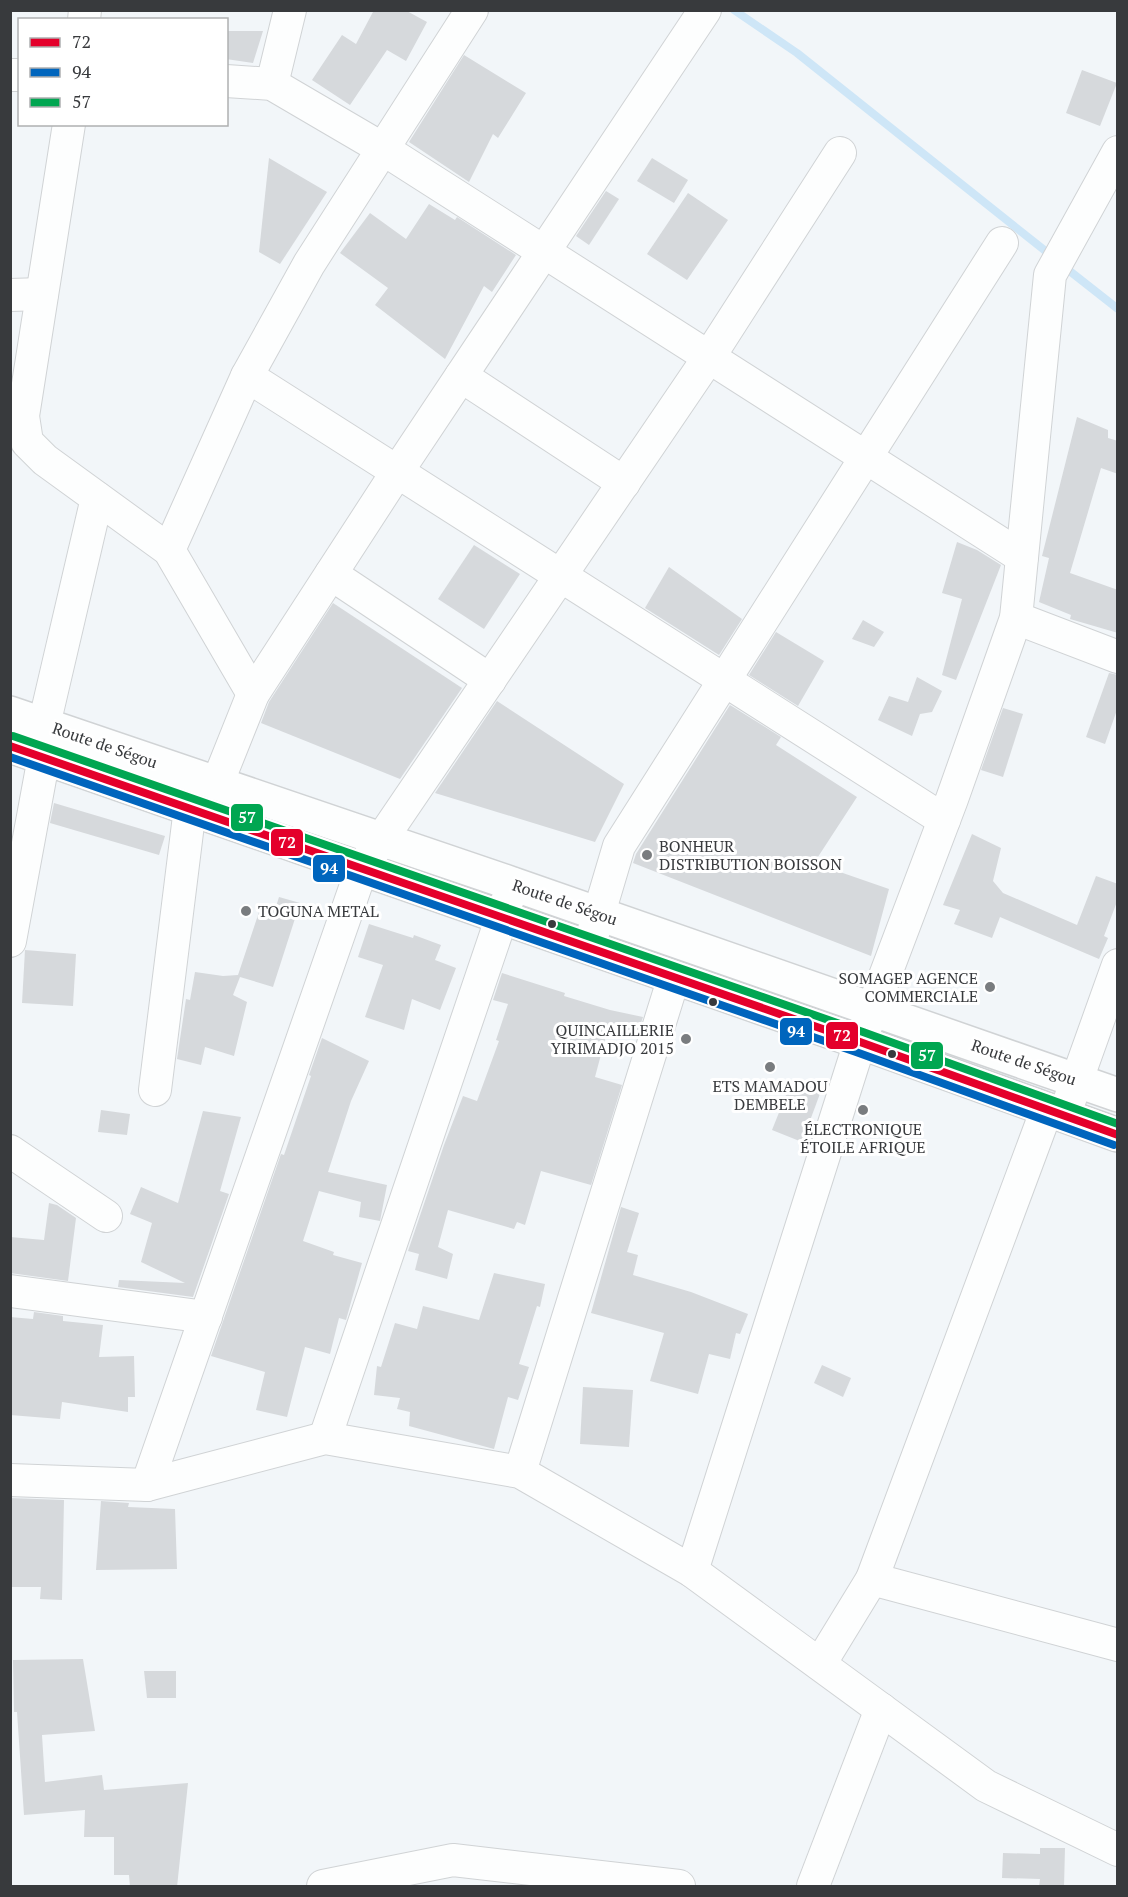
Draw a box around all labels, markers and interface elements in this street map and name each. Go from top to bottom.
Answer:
legend [18,18,228,126]
text: 72 [72,29,91,53]
text: 94 [72,59,92,83]
text: 57 [72,89,91,113]
street label: Route de Ségou [50,717,160,773]
line badge: 57 [230,803,264,832]
text: 57 [238,806,256,828]
line badge: 72 [270,828,304,857]
text: 72 [278,831,296,853]
place label: BONHEUR DISTRIBUTION BOISSON [659,835,842,875]
marker: BONHEUR DISTRIBUTION BOISSON [640,848,654,862]
line badge: 94 [312,854,346,883]
text: 94 [320,857,338,879]
street label: Route de Ségou [510,874,620,930]
place label: TOGUNA METAL [258,900,379,922]
marker: TOGUNA METAL [239,904,253,918]
unlabelled marker [546,918,558,930]
place label: SOMAGEP AGENCE COMMERCIALE [838,967,978,1007]
marker: SOMAGEP AGENCE COMMERCIALE [983,980,997,994]
unlabelled marker [707,996,719,1008]
line badge: 94 [779,1017,813,1046]
place label: QUINCAILLERIE YIRIMADJO 2015 [551,1019,674,1059]
text: 94 [787,1020,805,1042]
line badge: 72 [825,1021,859,1050]
text: 72 [833,1024,851,1046]
marker: QUINCAILLERIE YIRIMADJO 2015 [679,1032,693,1046]
street label: Route de Ségou [969,1034,1079,1090]
line badge: 57 [910,1041,944,1070]
text: 57 [918,1044,936,1066]
unlabelled marker [886,1048,898,1060]
marker: ETS MAMADOU DEMBELE [763,1060,777,1074]
place label: ETS MAMADOU DEMBELE [712,1075,828,1115]
marker: ÉLECTRONIQUE ÉTOILE AFRIQUE [856,1103,870,1117]
place label: ÉLECTRONIQUE ÉTOILE AFRIQUE [800,1118,926,1158]

